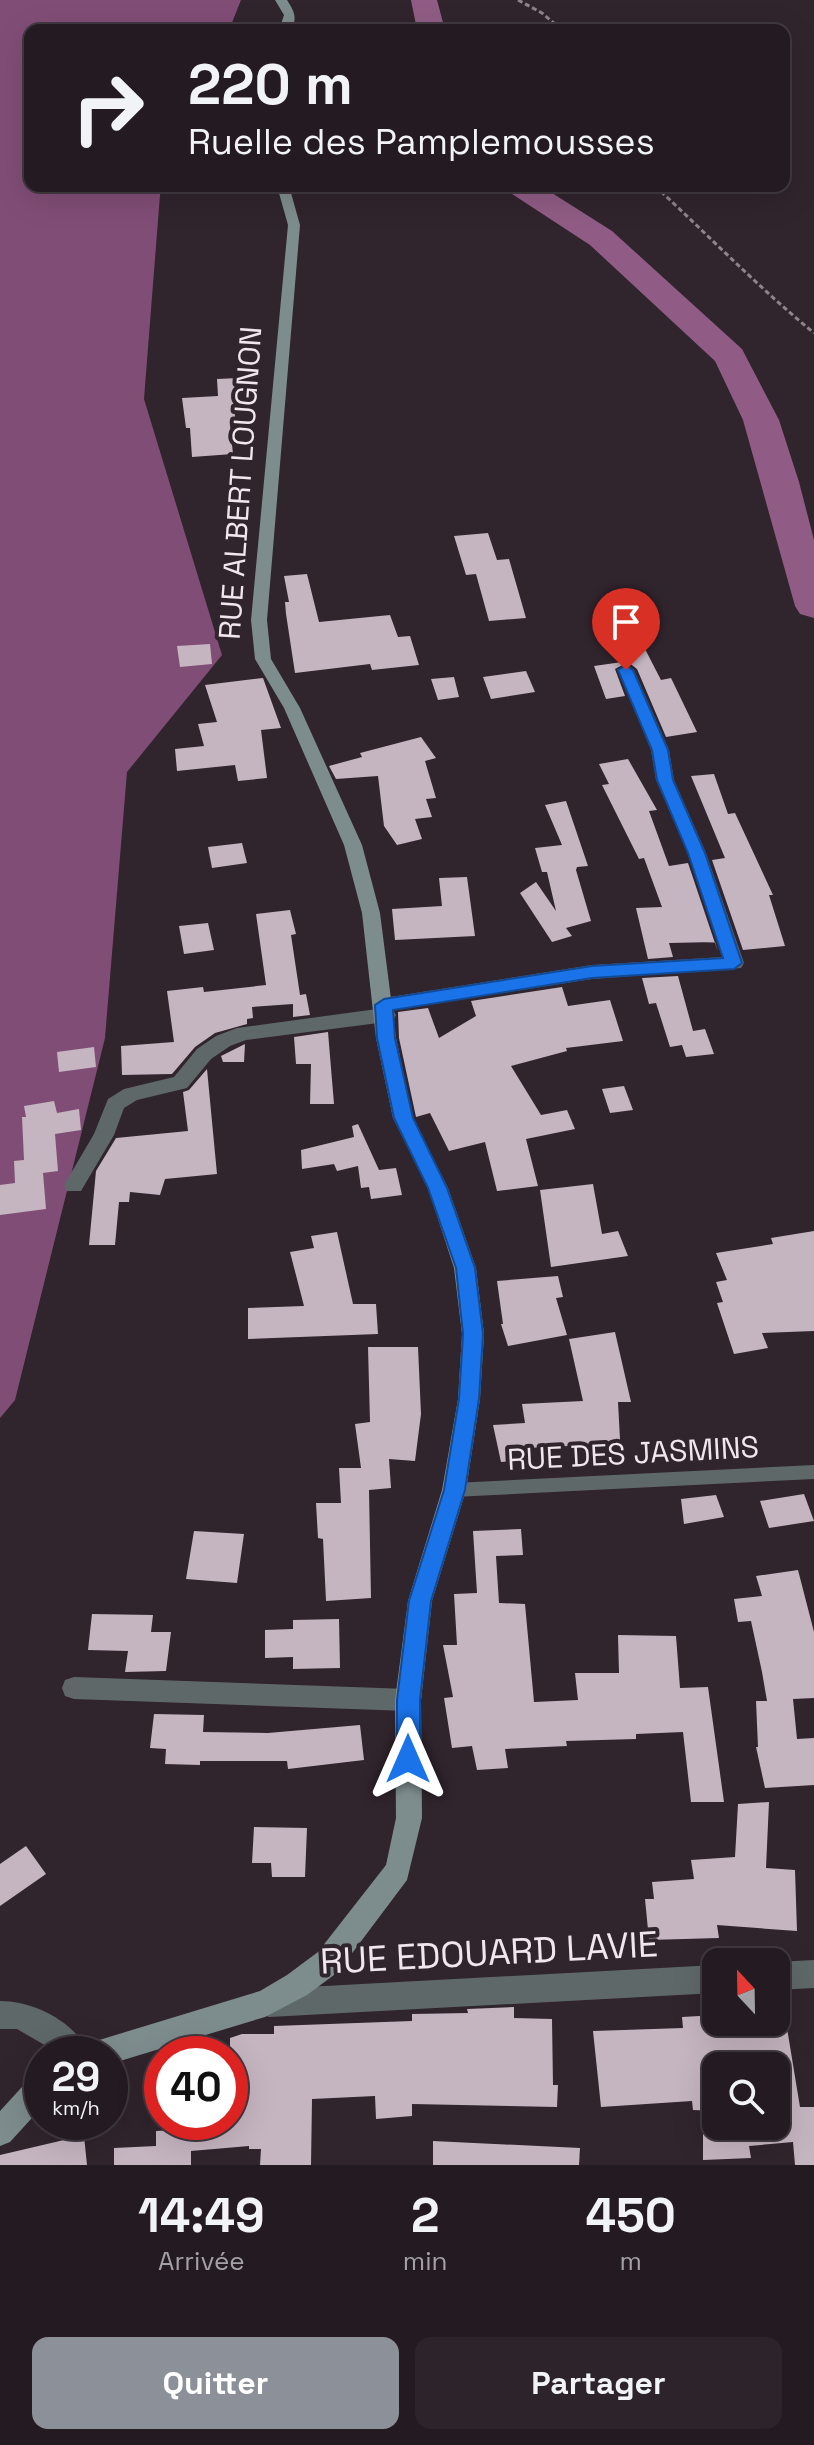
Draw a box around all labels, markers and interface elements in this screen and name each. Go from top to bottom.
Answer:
text: 220 m [188,49,353,120]
icon: right [56,56,160,160]
text: Ruelle des Pamplemousses [188,119,655,165]
street label: RUE ALBERT LOUGNON [210,325,270,641]
pin [592,588,660,670]
icon: arrive [604,600,648,644]
street label: RUE DES JASMINS [506,1427,760,1479]
position arrow [366,1717,450,1801]
street label: RUE EDOUARD LAVIE [319,1921,659,1985]
north arrow [702,1948,790,2036]
map controls [702,1948,790,2140]
speed limit sign: 40 [144,2036,248,2140]
text: 29 [52,2052,100,2103]
button: search [702,2052,790,2140]
text: km/h [52,2095,100,2121]
text: 14:49 [138,2185,265,2246]
text: 2 [411,2185,439,2246]
text: 450 [586,2185,676,2246]
text: Arrivée [158,2244,245,2278]
text: min [403,2244,447,2278]
text: m [620,2244,642,2278]
button: Quitter [32,2337,399,2429]
button: Partager [415,2337,782,2429]

